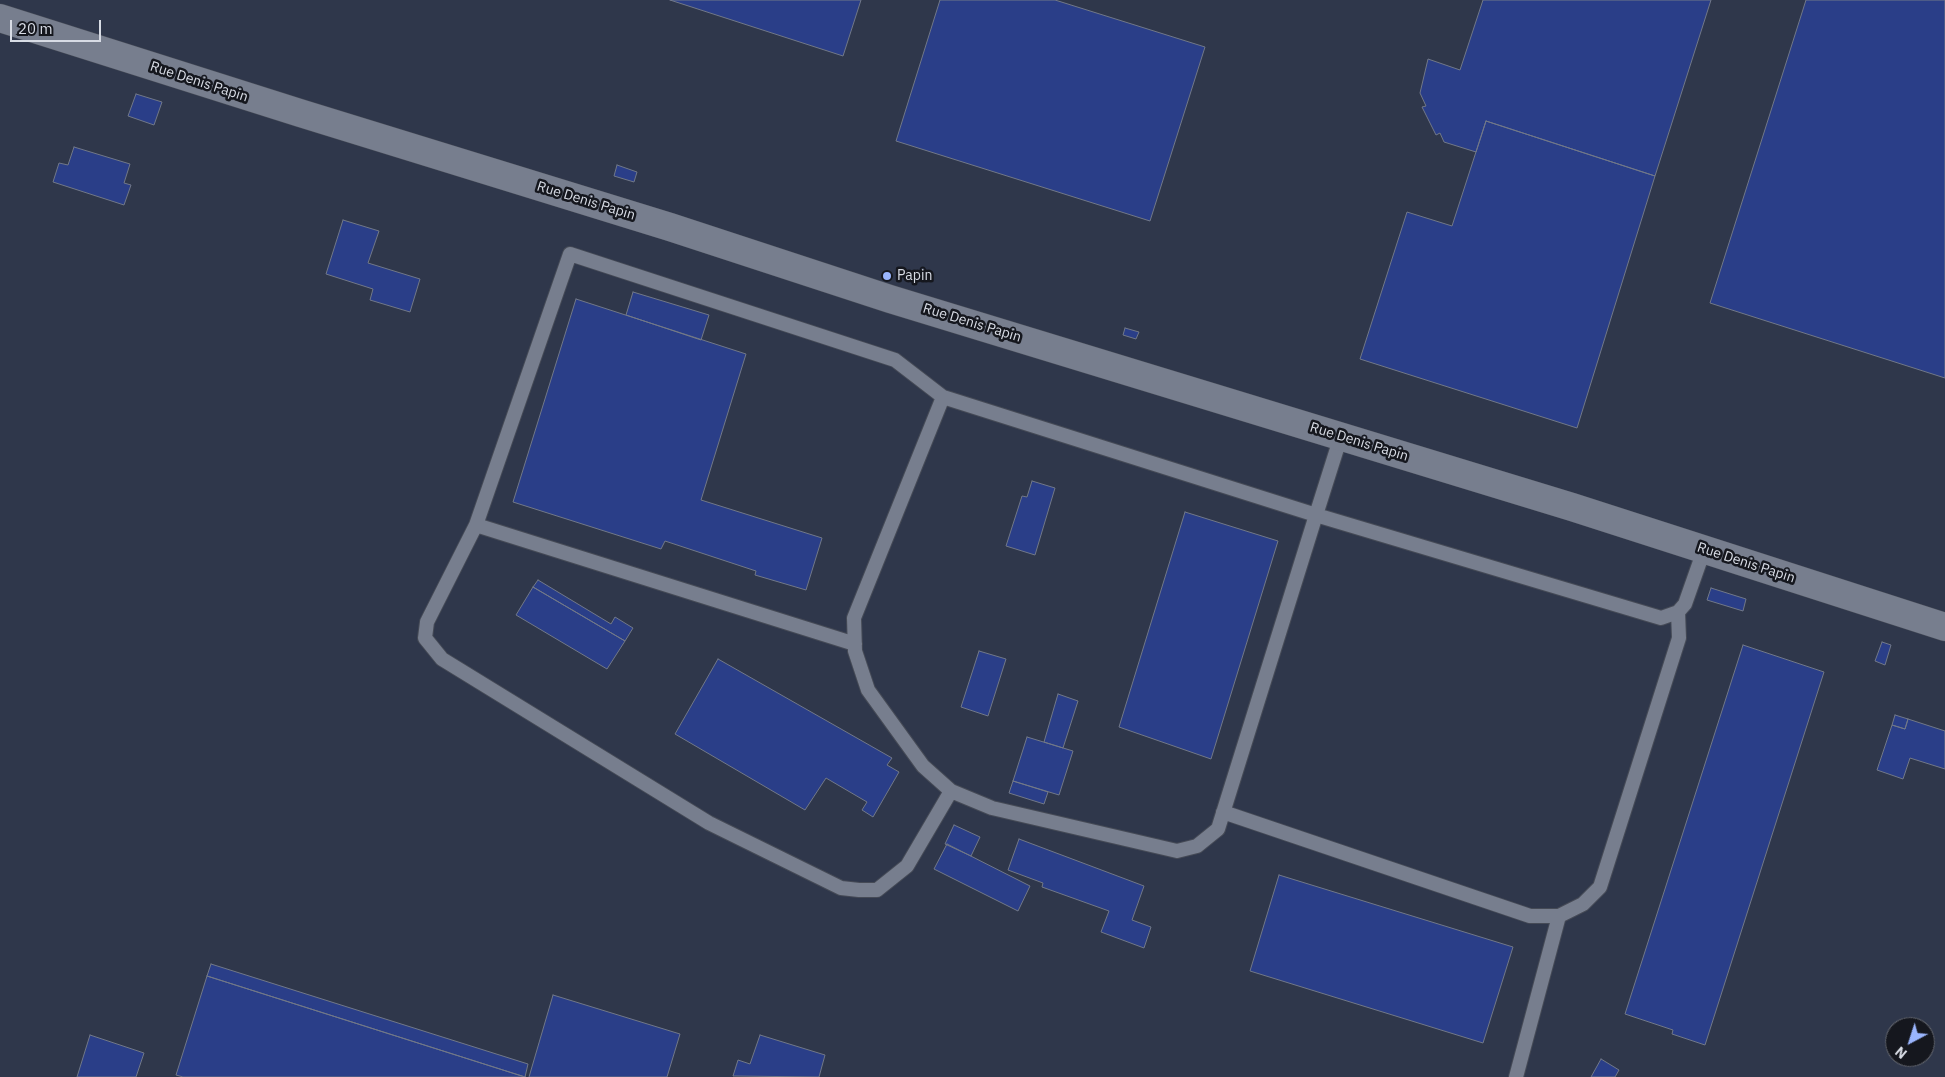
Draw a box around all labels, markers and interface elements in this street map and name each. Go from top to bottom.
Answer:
scale bar [12,10,104,42]
text: 20 m [18,19,53,38]
street label: Rue Denis Papin [148,58,250,106]
street label: Rue Denis Papin [535,178,637,224]
place label: Papin [897,268,932,284]
marker: Papin [881,270,893,282]
street label: Rue Denis Papin [921,300,1023,346]
street label: Rue Denis Papin [1308,419,1410,465]
street label: Rue Denis Papin [1695,539,1797,587]
north arrow [1885,1017,1935,1067]
text: N [1891,1043,1911,1063]

